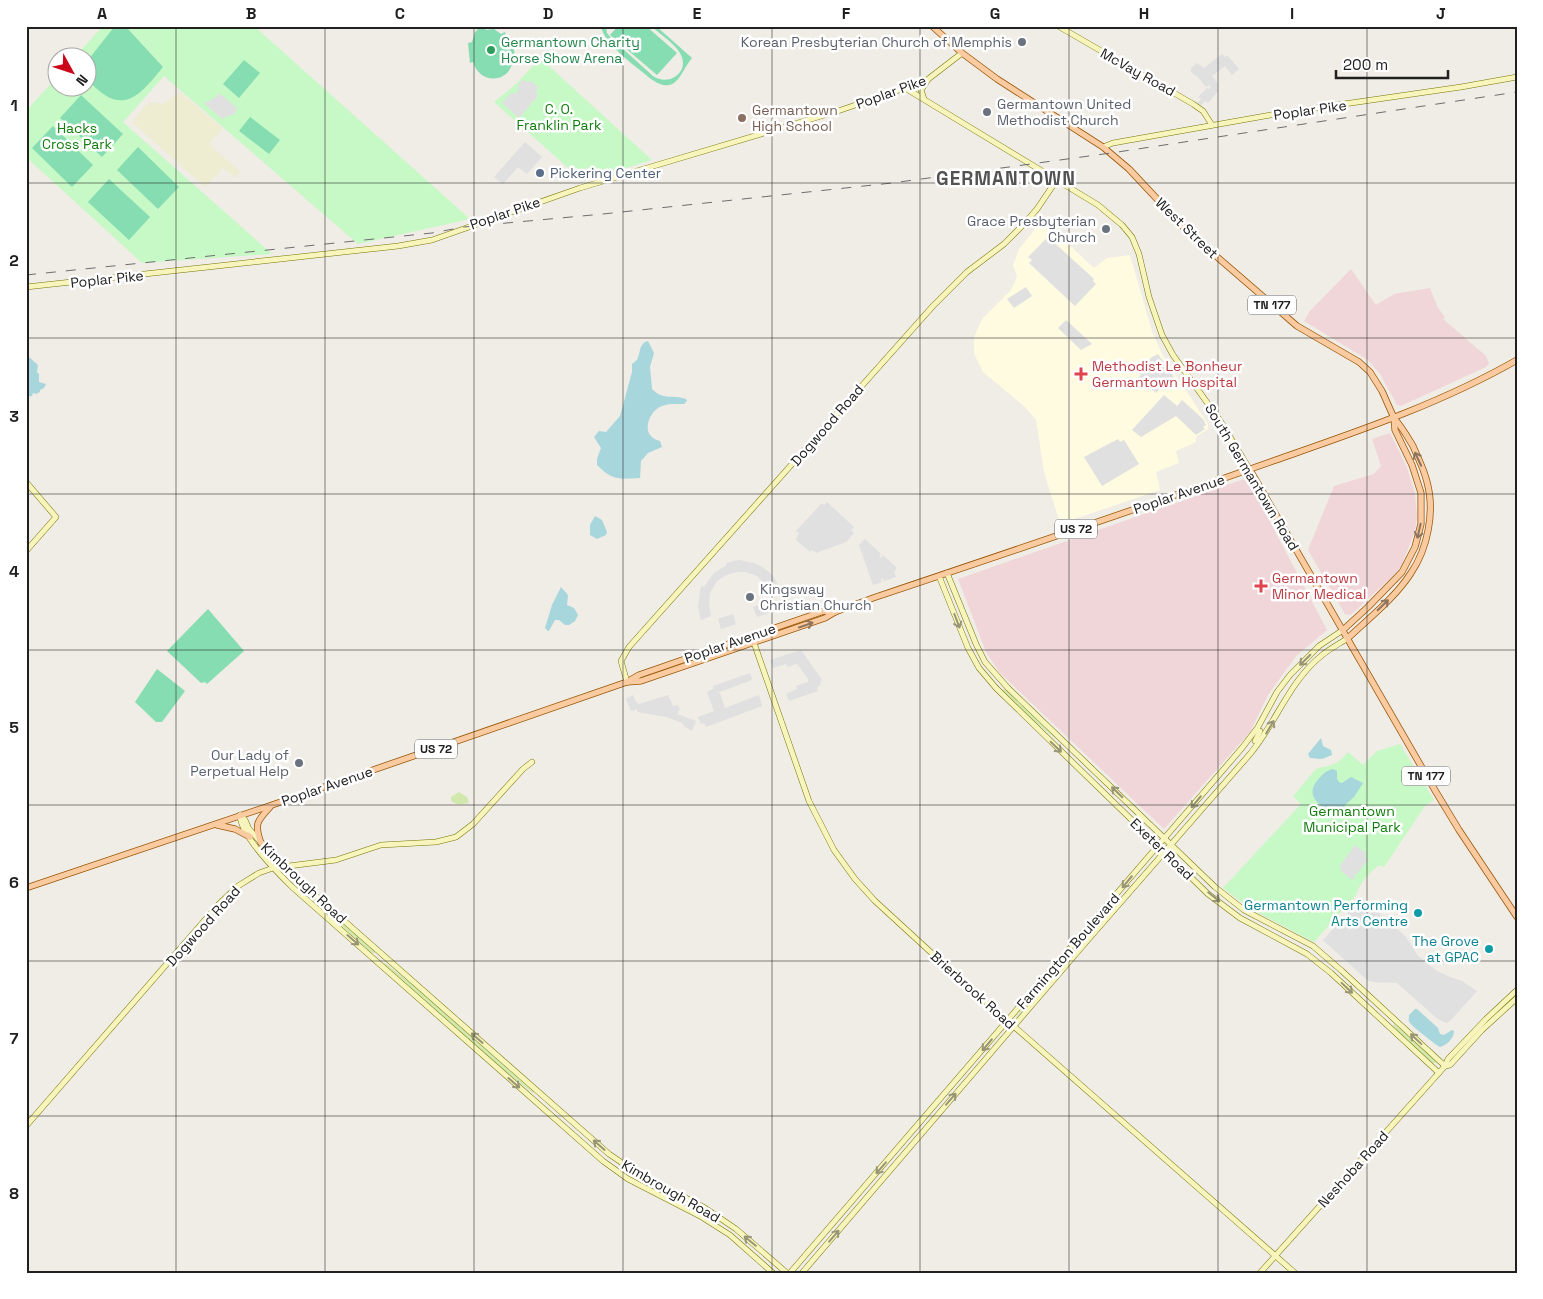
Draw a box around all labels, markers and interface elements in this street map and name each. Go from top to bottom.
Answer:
text: A [97,3,107,24]
text: B [246,3,256,24]
text: C [395,3,405,24]
text: D [543,3,553,24]
text: E [693,3,702,24]
text: F [842,3,851,24]
text: G [990,3,1000,24]
text: H [1139,3,1149,24]
text: I [1290,3,1294,24]
text: J [1436,3,1446,24]
place label: Germantown Charity Horse Show Arena [501,33,640,67]
place label: Korean Presbyterian Church of Memphis [741,33,1012,51]
marker: Korean Presbyterian Church of Memphis [1016,36,1028,48]
marker: Germantown Charity Horse Show Arena [485,44,497,56]
street label: McVay Road [1097,44,1179,100]
north arrow [48,48,98,98]
scale bar [1336,48,1448,80]
text: 200 m [1343,55,1388,74]
text: N [72,71,92,90]
street label: Poplar Pike [853,71,929,113]
text: 1 [10,95,18,116]
place label: Germantown United Methodist Church [997,95,1131,129]
street label: Poplar Pike [1272,96,1348,124]
park label: C. O. Franklin Park [517,100,602,134]
place label: Germantown High School [752,101,838,135]
marker: Germantown United Methodist Church [981,106,993,118]
marker: Germantown High School [736,112,748,124]
park label: Hacks Cross Park [42,119,113,153]
place label: Pickering Center [550,164,661,182]
district label: GERMANTOWN [936,166,1076,191]
marker: Pickering Center [534,167,546,179]
street label: Poplar Pike [467,193,543,233]
street label: West Street [1152,194,1222,262]
place label: Grace Presbyterian Church [967,212,1096,246]
marker: Grace Presbyterian Church [1100,223,1112,235]
text: 2 [9,250,19,271]
street label: Poplar Pike [70,266,144,292]
road number: TN 177 [1248,296,1296,314]
place label: Methodist Le Bonheur Germantown Hospital [1092,357,1242,391]
marker: Methodist Le Bonheur Germantown Hospital [1074,367,1088,381]
street label: Dogwood Road [787,380,867,470]
street label: South Germantown Road [1201,400,1303,554]
text: 3 [9,406,19,427]
one-way arrow [1413,451,1423,466]
street label: Poplar Avenue [1131,470,1227,518]
road number: US 72 [1055,520,1097,538]
one-way arrow [1414,523,1423,539]
text: 4 [9,561,19,582]
place label: Germantown Minor Medical [1272,569,1366,603]
marker: Germantown Minor Medical [1254,579,1268,593]
place label: Kingsway Christian Church [760,580,872,614]
marker: Kingsway Christian Church [744,591,756,603]
one-way arrow [1376,599,1388,611]
one-way arrow [953,613,962,629]
street label: Poplar Avenue [682,619,778,667]
one-way arrow [798,620,813,629]
one-way arrow [1299,654,1311,666]
text: 5 [9,717,19,738]
one-way arrow [1266,720,1276,734]
road number: US 72 [415,740,457,759]
one-way arrow [1050,741,1062,754]
place label: Our Lady of Perpetual Help [190,746,289,780]
marker: Our Lady of Perpetual Help [293,757,305,769]
street label: Poplar Avenue [279,762,375,810]
road number: TN 177 [1402,766,1450,786]
one-way arrow [1110,786,1123,798]
one-way arrow [1190,796,1202,809]
park label: Germantown Municipal Park [1303,802,1401,836]
street label: Exeter Road [1126,814,1198,884]
street label: Kimbrough Road [257,839,351,927]
text: 6 [9,872,19,893]
one-way arrow [1121,876,1133,889]
street label: Dogwood Road [162,882,244,970]
street label: Farmington Boulevard [1013,889,1123,1013]
one-way arrow [1207,892,1220,903]
place label: Germantown Performing Arts Centre [1244,896,1408,930]
marker: Germantown Performing Arts Centre [1412,907,1424,919]
place label: The Grove at GPAC [1412,932,1479,966]
one-way arrow [347,935,360,946]
marker: The Grove at GPAC [1483,943,1495,955]
street label: Brierbrook Road [927,947,1019,1033]
one-way arrow [1341,982,1354,994]
text: 7 [10,1028,19,1049]
one-way arrow [470,1032,483,1043]
one-way arrow [1410,1033,1423,1045]
one-way arrow [981,1039,992,1052]
one-way arrow [508,1077,521,1088]
one-way arrow [946,1093,957,1106]
street label: Neshoba Road [1314,1127,1392,1211]
one-way arrow [592,1139,605,1151]
street label: Kimbrough Road [619,1156,723,1226]
one-way arrow [875,1162,886,1175]
text: 8 [9,1183,19,1204]
one-way arrow [828,1229,839,1242]
one-way arrow [744,1235,757,1247]

